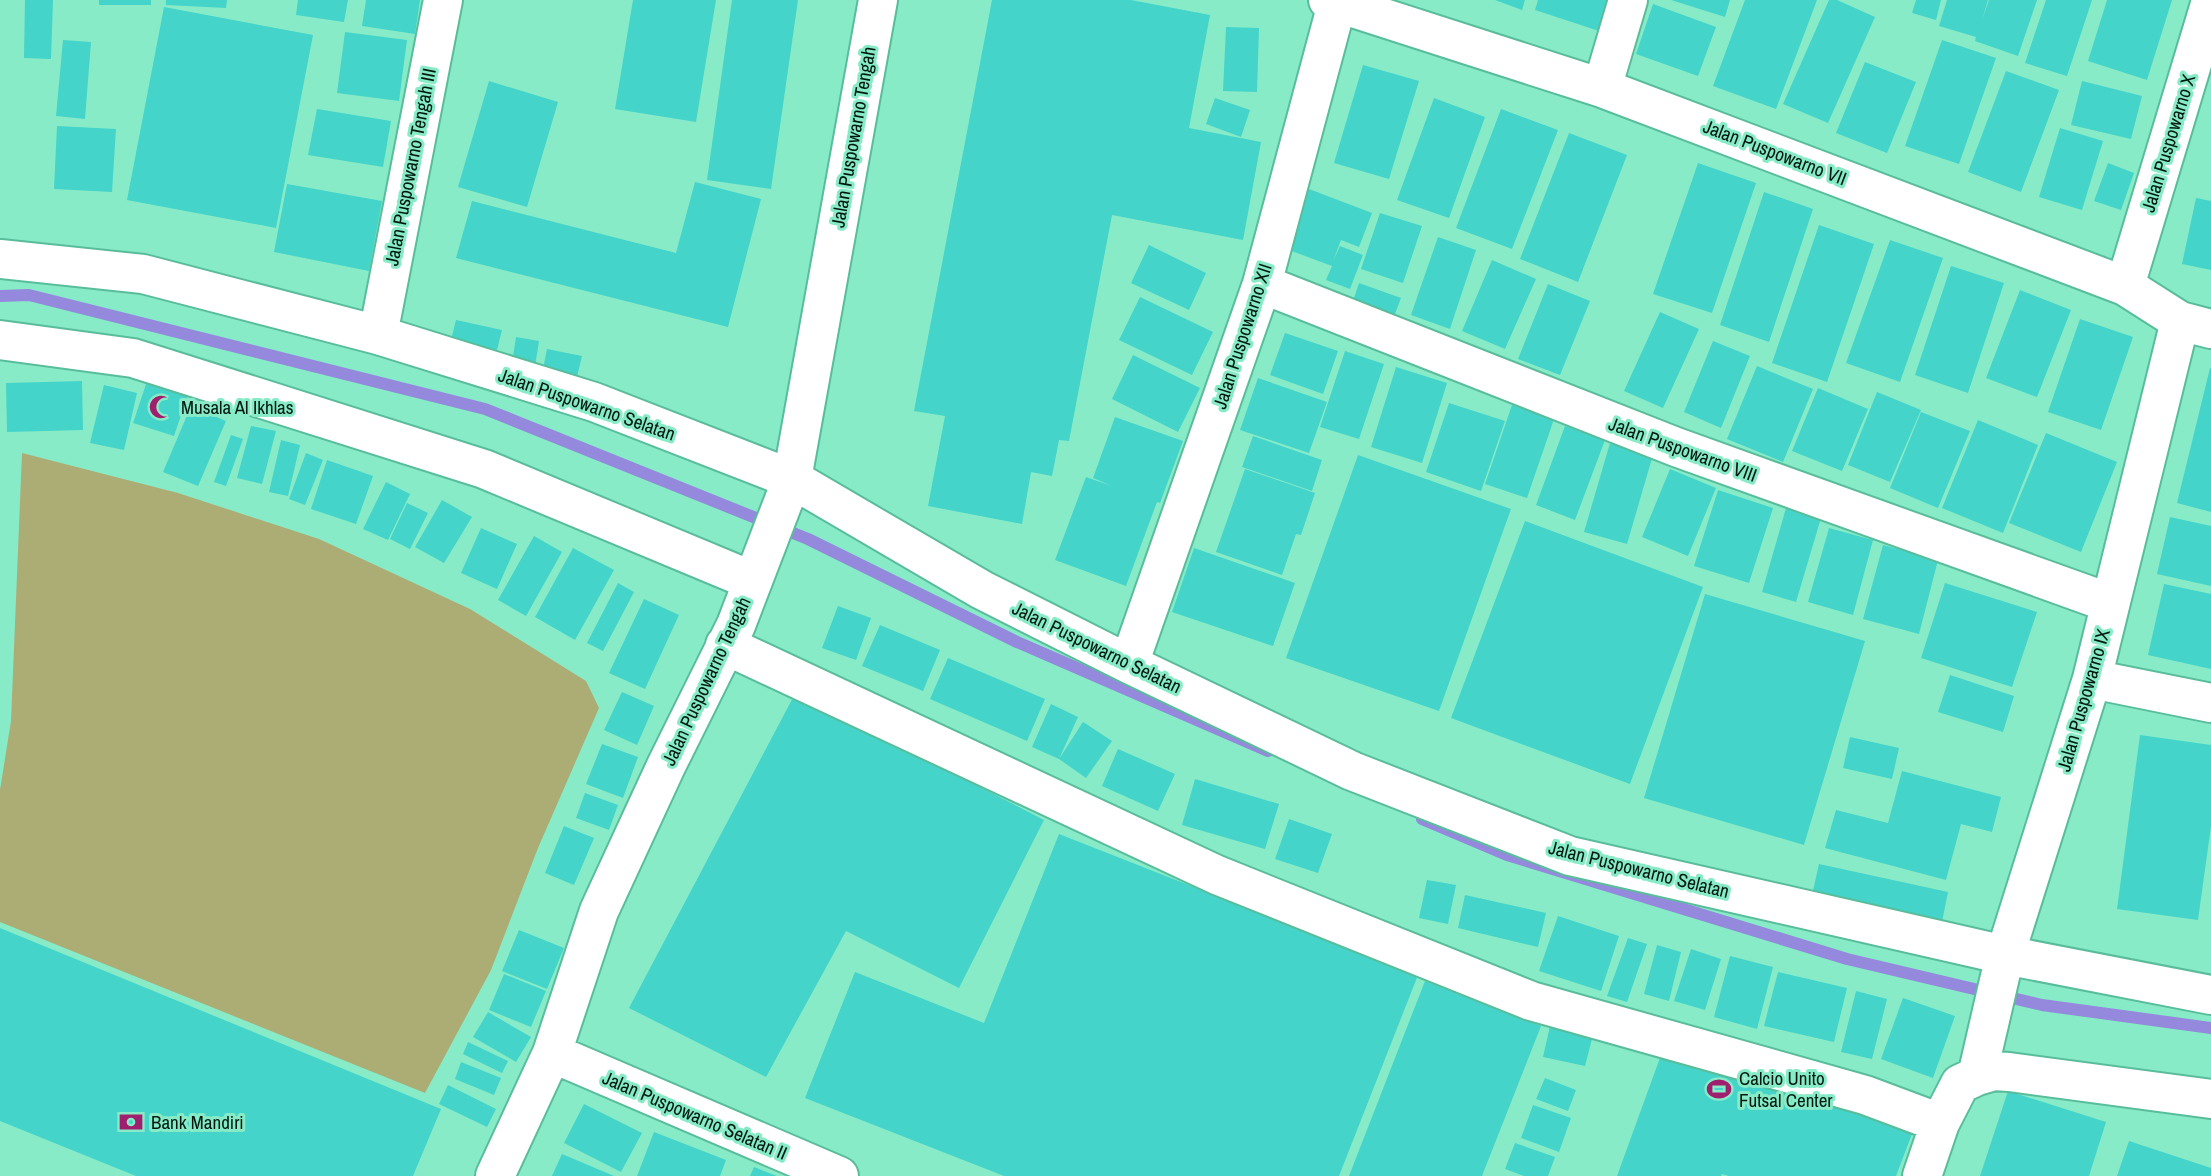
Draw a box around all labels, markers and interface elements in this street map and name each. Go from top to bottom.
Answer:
street label: Jalan Puspowarno Tengah [824,44,882,230]
street label: Jalan Puspowarno Tengah III [378,66,442,268]
street label: Jalan Puspowarno X [2135,70,2201,215]
street label: Jalan Puspowarno VII [1700,113,1850,191]
street label: Jalan Puspowarno XII [1206,260,1278,412]
street label: Jalan Puspowarno Selatan [495,362,679,446]
mosque icon: Musala Al Ikhlas [147,393,175,421]
place label: Musala Al Ikhlas [181,394,294,420]
street label: Jalan Puspowarno VIII [1605,410,1761,488]
street label: Jalan Puspowarno Tengah [655,592,757,770]
street label: Jalan Puspowarno Selatan [1008,595,1186,699]
street label: Jalan Puspowarno IX [2050,625,2116,774]
street label: Jalan Puspowarno Selatan [1546,834,1732,904]
street label: Jalan Puspowarno Selatan II [599,1064,791,1166]
place label: Calcio Unito Futsal Center [1739,1065,1833,1113]
sports icon: Calcio Unito Futsal Center [1705,1075,1733,1103]
bank icon: Bank Mandiri [117,1108,145,1136]
place label: Bank Mandiri [151,1109,244,1135]

